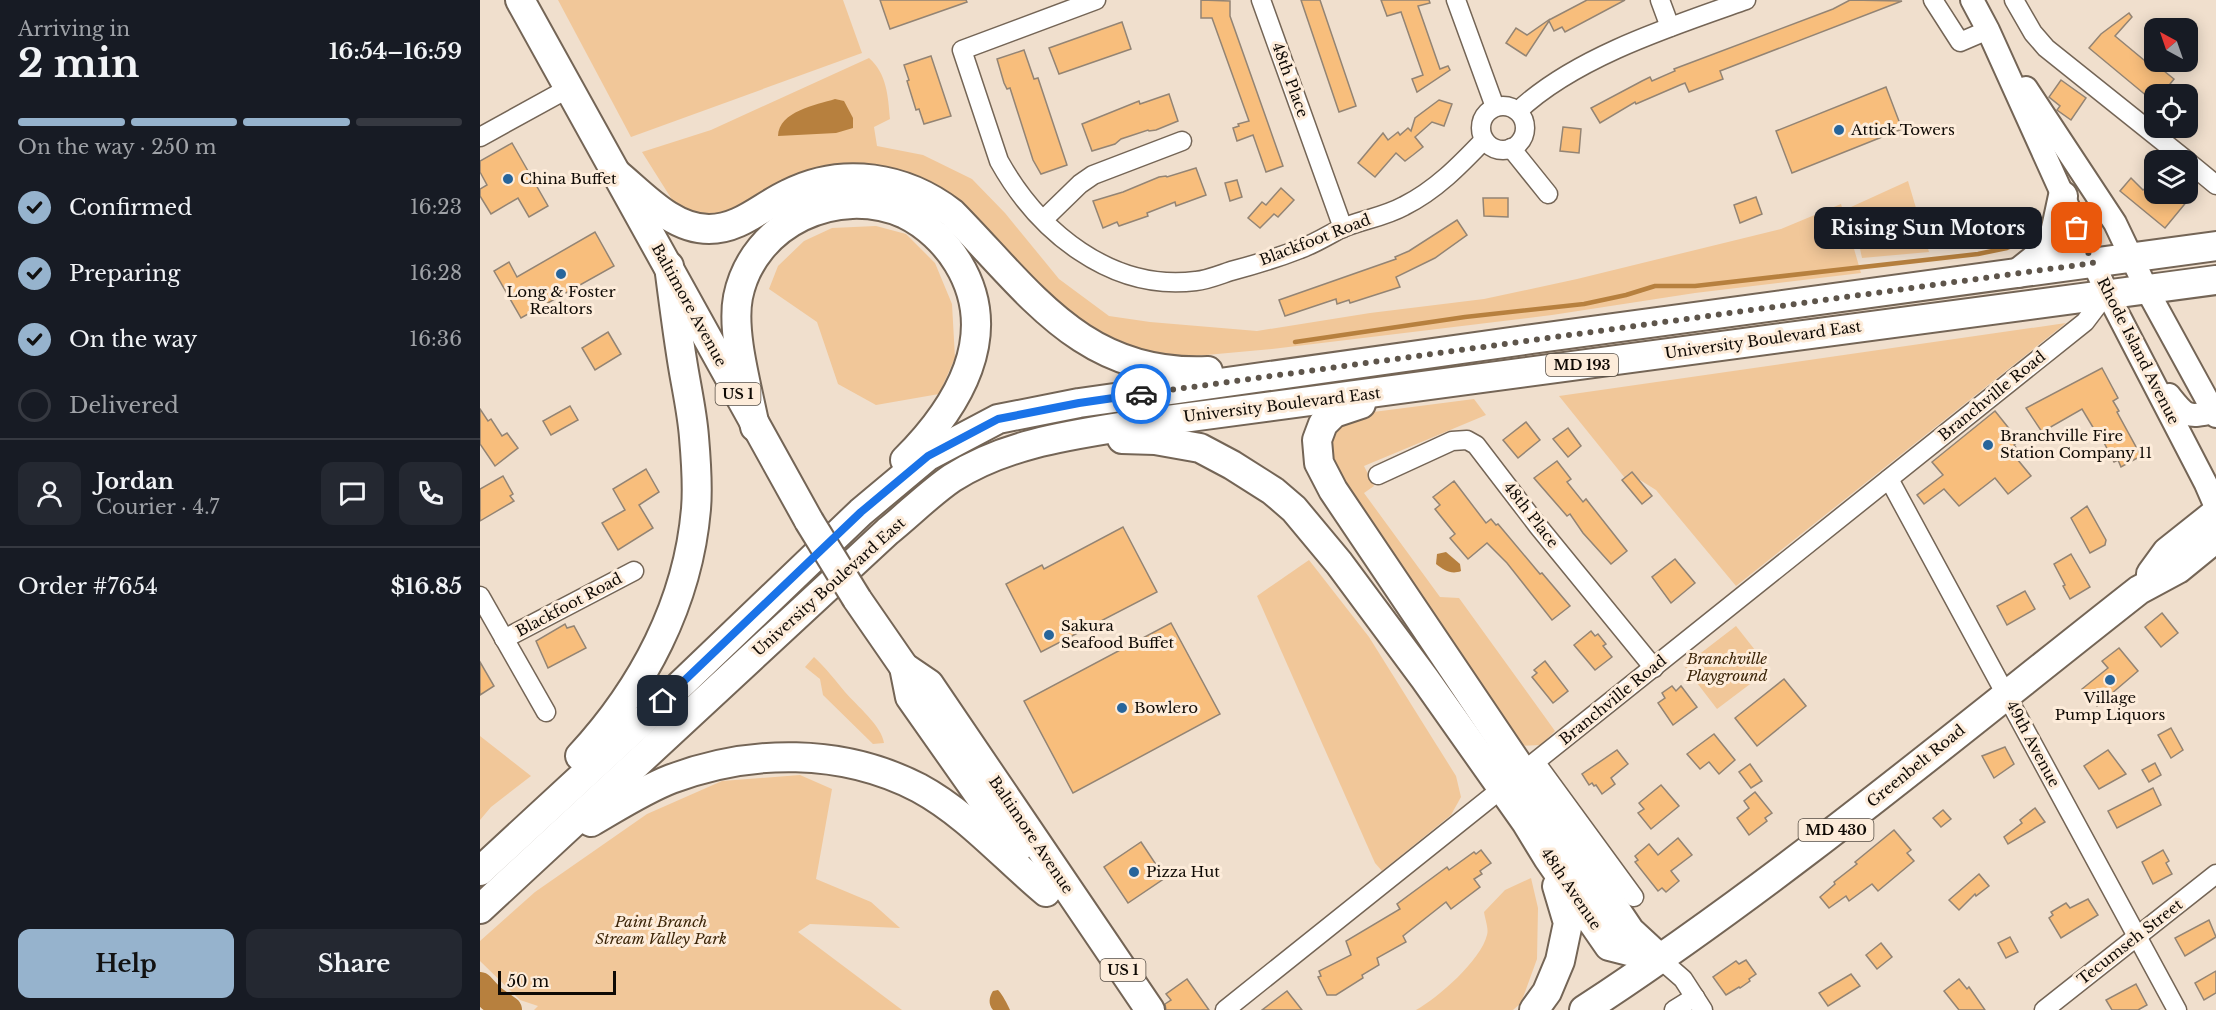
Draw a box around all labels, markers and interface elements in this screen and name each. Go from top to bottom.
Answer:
text: Arriving in [18,17,130,41]
north arrow [2144,18,2198,72]
map controls [2144,18,2198,204]
text: 16:54–16:59 [329,38,462,65]
text: 2 min [18,39,139,88]
street label: 48th Place [1268,40,1313,120]
button: locate [2144,84,2198,138]
place label: Attick Towers [1850,120,1955,139]
marker: Attick Towers [1832,123,1846,137]
text: On the way · 250 m [18,135,216,159]
button: layers [2144,150,2198,204]
place label: China Buffet [520,169,617,188]
marker: China Buffet [501,172,515,186]
icon: check [18,191,51,224]
text: Confirmed [69,194,192,221]
text: 16:23 [410,195,462,219]
pin [2051,202,2102,253]
callout: Rising Sun Motors [1813,207,2041,249]
street label: Blackfoot Road [1257,210,1373,269]
icon: bag [2060,211,2093,244]
text: Rising Sun Motors [1831,216,2025,240]
street label: Baltimore Avenue [648,240,731,370]
icon: check [18,257,51,290]
text: Preparing [69,260,180,287]
text: 16:28 [410,261,462,285]
marker: Long & Foster Realtors [554,267,568,281]
street label: Rhode Island Avenue [2093,274,2184,427]
place label: Long & Foster Realtors [506,282,616,318]
street label: University Boulevard East [1663,316,1863,363]
icon: check [18,323,51,356]
text: On the way [69,326,197,353]
text: 16:36 [409,327,462,351]
street label: Branchville Road [1934,347,2049,445]
road number: MD 193 [1546,354,1618,376]
courier [1111,364,1171,424]
icon: car [1125,378,1158,411]
road number: US 1 [716,383,760,405]
street label: University Boulevard East [1182,383,1382,426]
text: Delivered [69,392,179,419]
place label: Branchville Fire Station Company 11 [2000,426,2152,462]
marker: Branchville Fire Station Company 11 [1981,438,1995,452]
button: person [18,462,81,525]
button: chat [321,462,384,525]
button: phone [399,462,462,525]
text: Jordan [96,468,174,495]
street label: 48th Place [1500,478,1563,551]
text: Courier · 4.7 [96,495,219,519]
street label: University Boulevard East [749,513,909,660]
street label: Blackfoot Road [512,569,625,641]
text: Order #7654 [18,573,158,600]
text: $16.85 [391,573,462,600]
place label: Sakura Seafood Buffet [1061,616,1174,652]
marker: Sakura Seafood Buffet [1042,628,1056,642]
park label: Branchville Playground [1686,649,1767,685]
street label: Branchville Road [1555,651,1670,749]
marker: Village Pump Liquors [2103,673,2117,687]
pin [637,675,688,726]
icon: home [646,684,679,717]
place label: Village Pump Liquors [2055,688,2165,724]
street label: 49th Avenue [2003,697,2064,790]
place label: Bowlero [1134,698,1198,717]
marker: Bowlero [1115,701,1129,715]
street label: Greenbelt Road [1863,720,1969,811]
street label: Baltimore Avenue [985,772,1078,897]
road number: MD 430 [1798,819,1874,841]
street label: 48th Avenue [1537,844,1606,933]
place label: Pizza Hut [1146,862,1220,881]
marker: Pizza Hut [1127,865,1141,879]
street label: Tecumseh Street [2073,894,2186,989]
park label: Paint Branch Stream Valley Park [595,912,727,948]
button: Help [18,929,234,998]
button: Share [246,929,462,998]
road number: US 1 [1100,959,1146,981]
scale bar [498,968,616,996]
text: 50 m [507,971,549,991]

